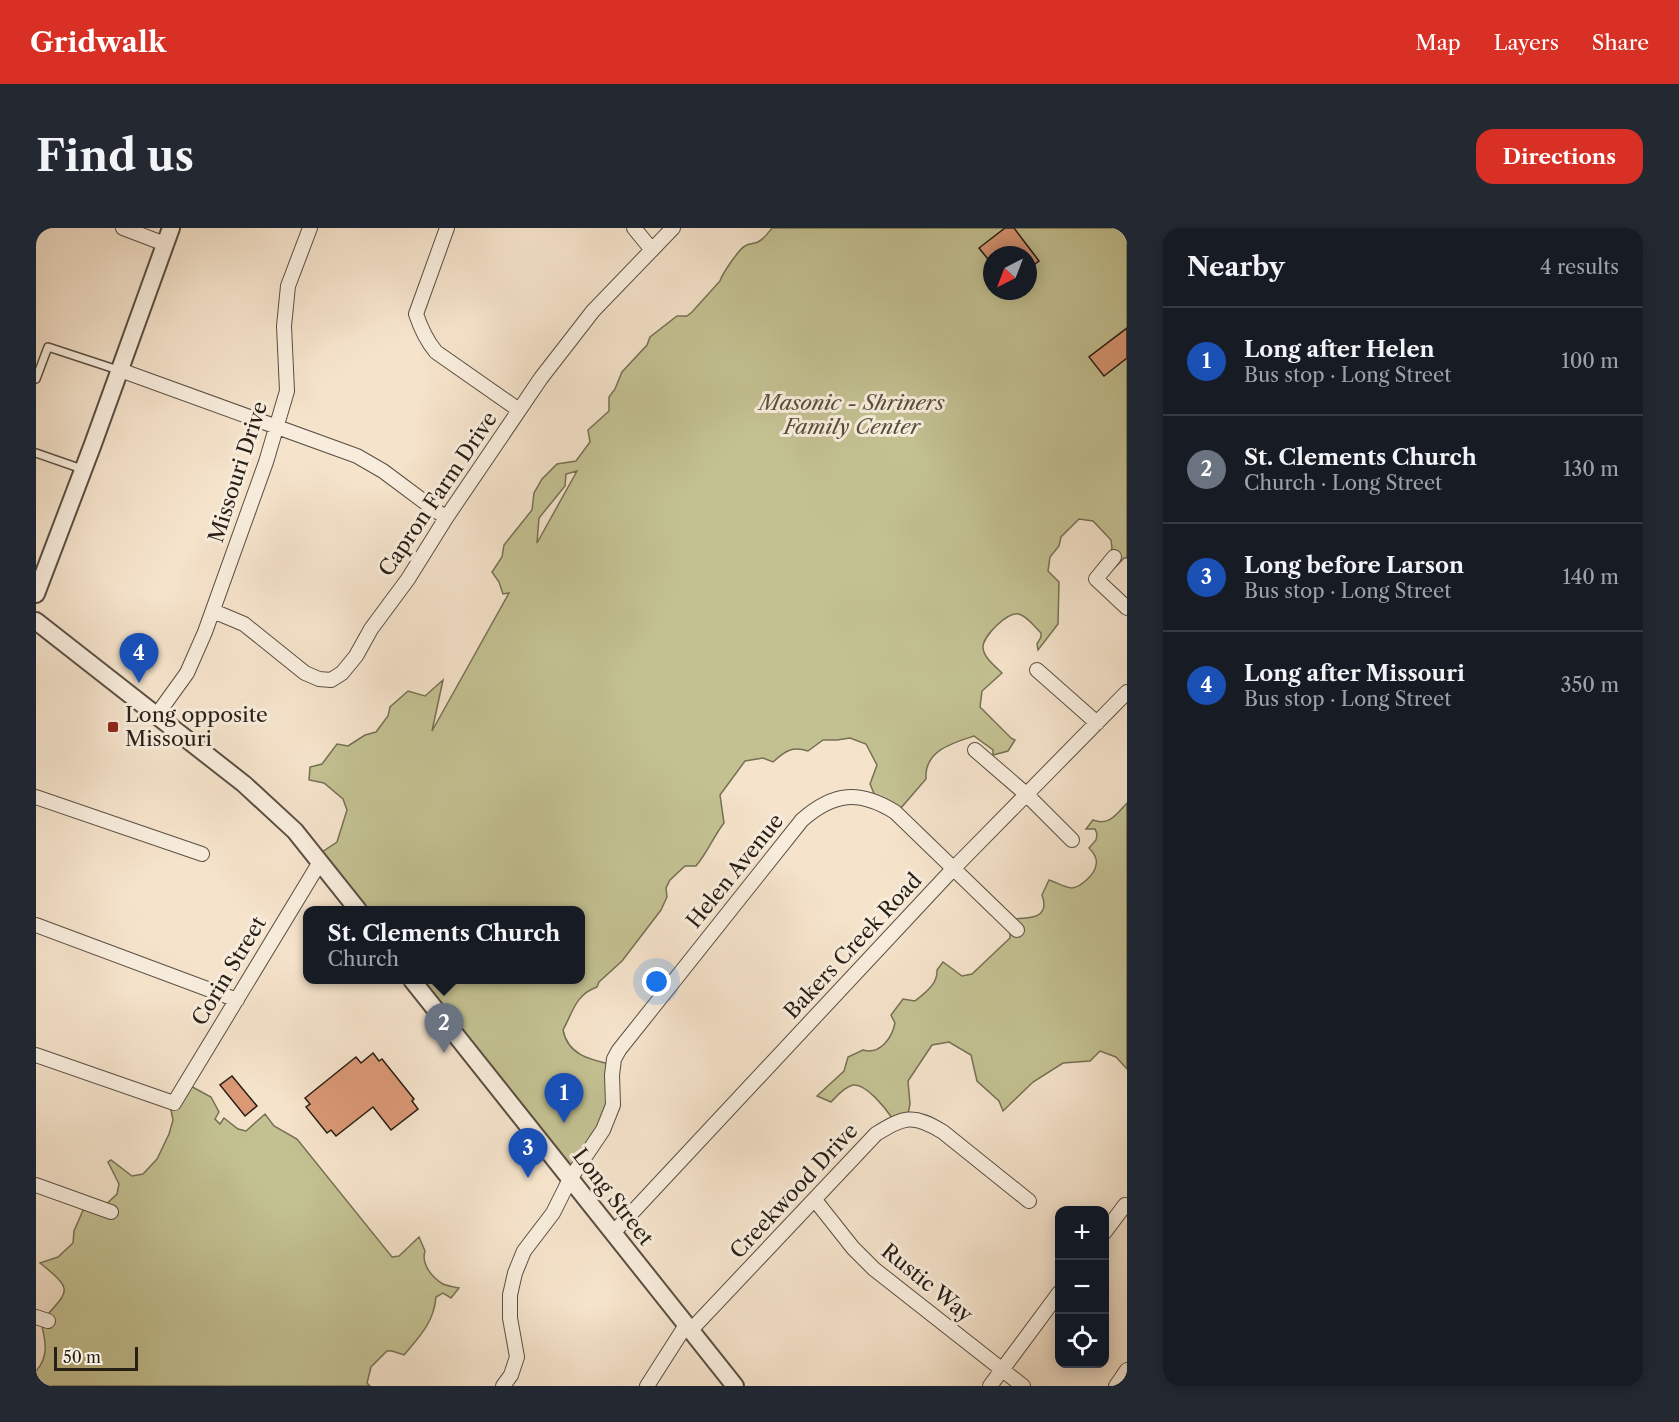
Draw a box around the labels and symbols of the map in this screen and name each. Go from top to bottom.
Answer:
north arrow [983,246,1037,300]
park label: Masonic - Shriners Family Center [756,390,945,439]
street label: Missouri Drive [203,398,272,546]
street label: Capron Farm Drive [373,407,502,581]
pin: 4 [120,634,158,683]
place label: Long opposite Missouri [125,702,268,751]
marker: Long opposite Missouri [106,720,120,734]
street label: Helen Avenue [681,808,788,933]
street label: Bakers Creek Road [779,868,927,1024]
street label: Corin Street [186,911,271,1030]
your location [642,967,671,996]
pin: 2 [424,1004,464,1053]
pin: 1 [544,1074,584,1123]
street label: Creekwood Drive [725,1118,863,1263]
pin: 3 [508,1128,548,1178]
street label: Long Street [568,1143,659,1251]
street label: Rustic Way [877,1238,978,1327]
scale bar [54,1344,138,1372]

